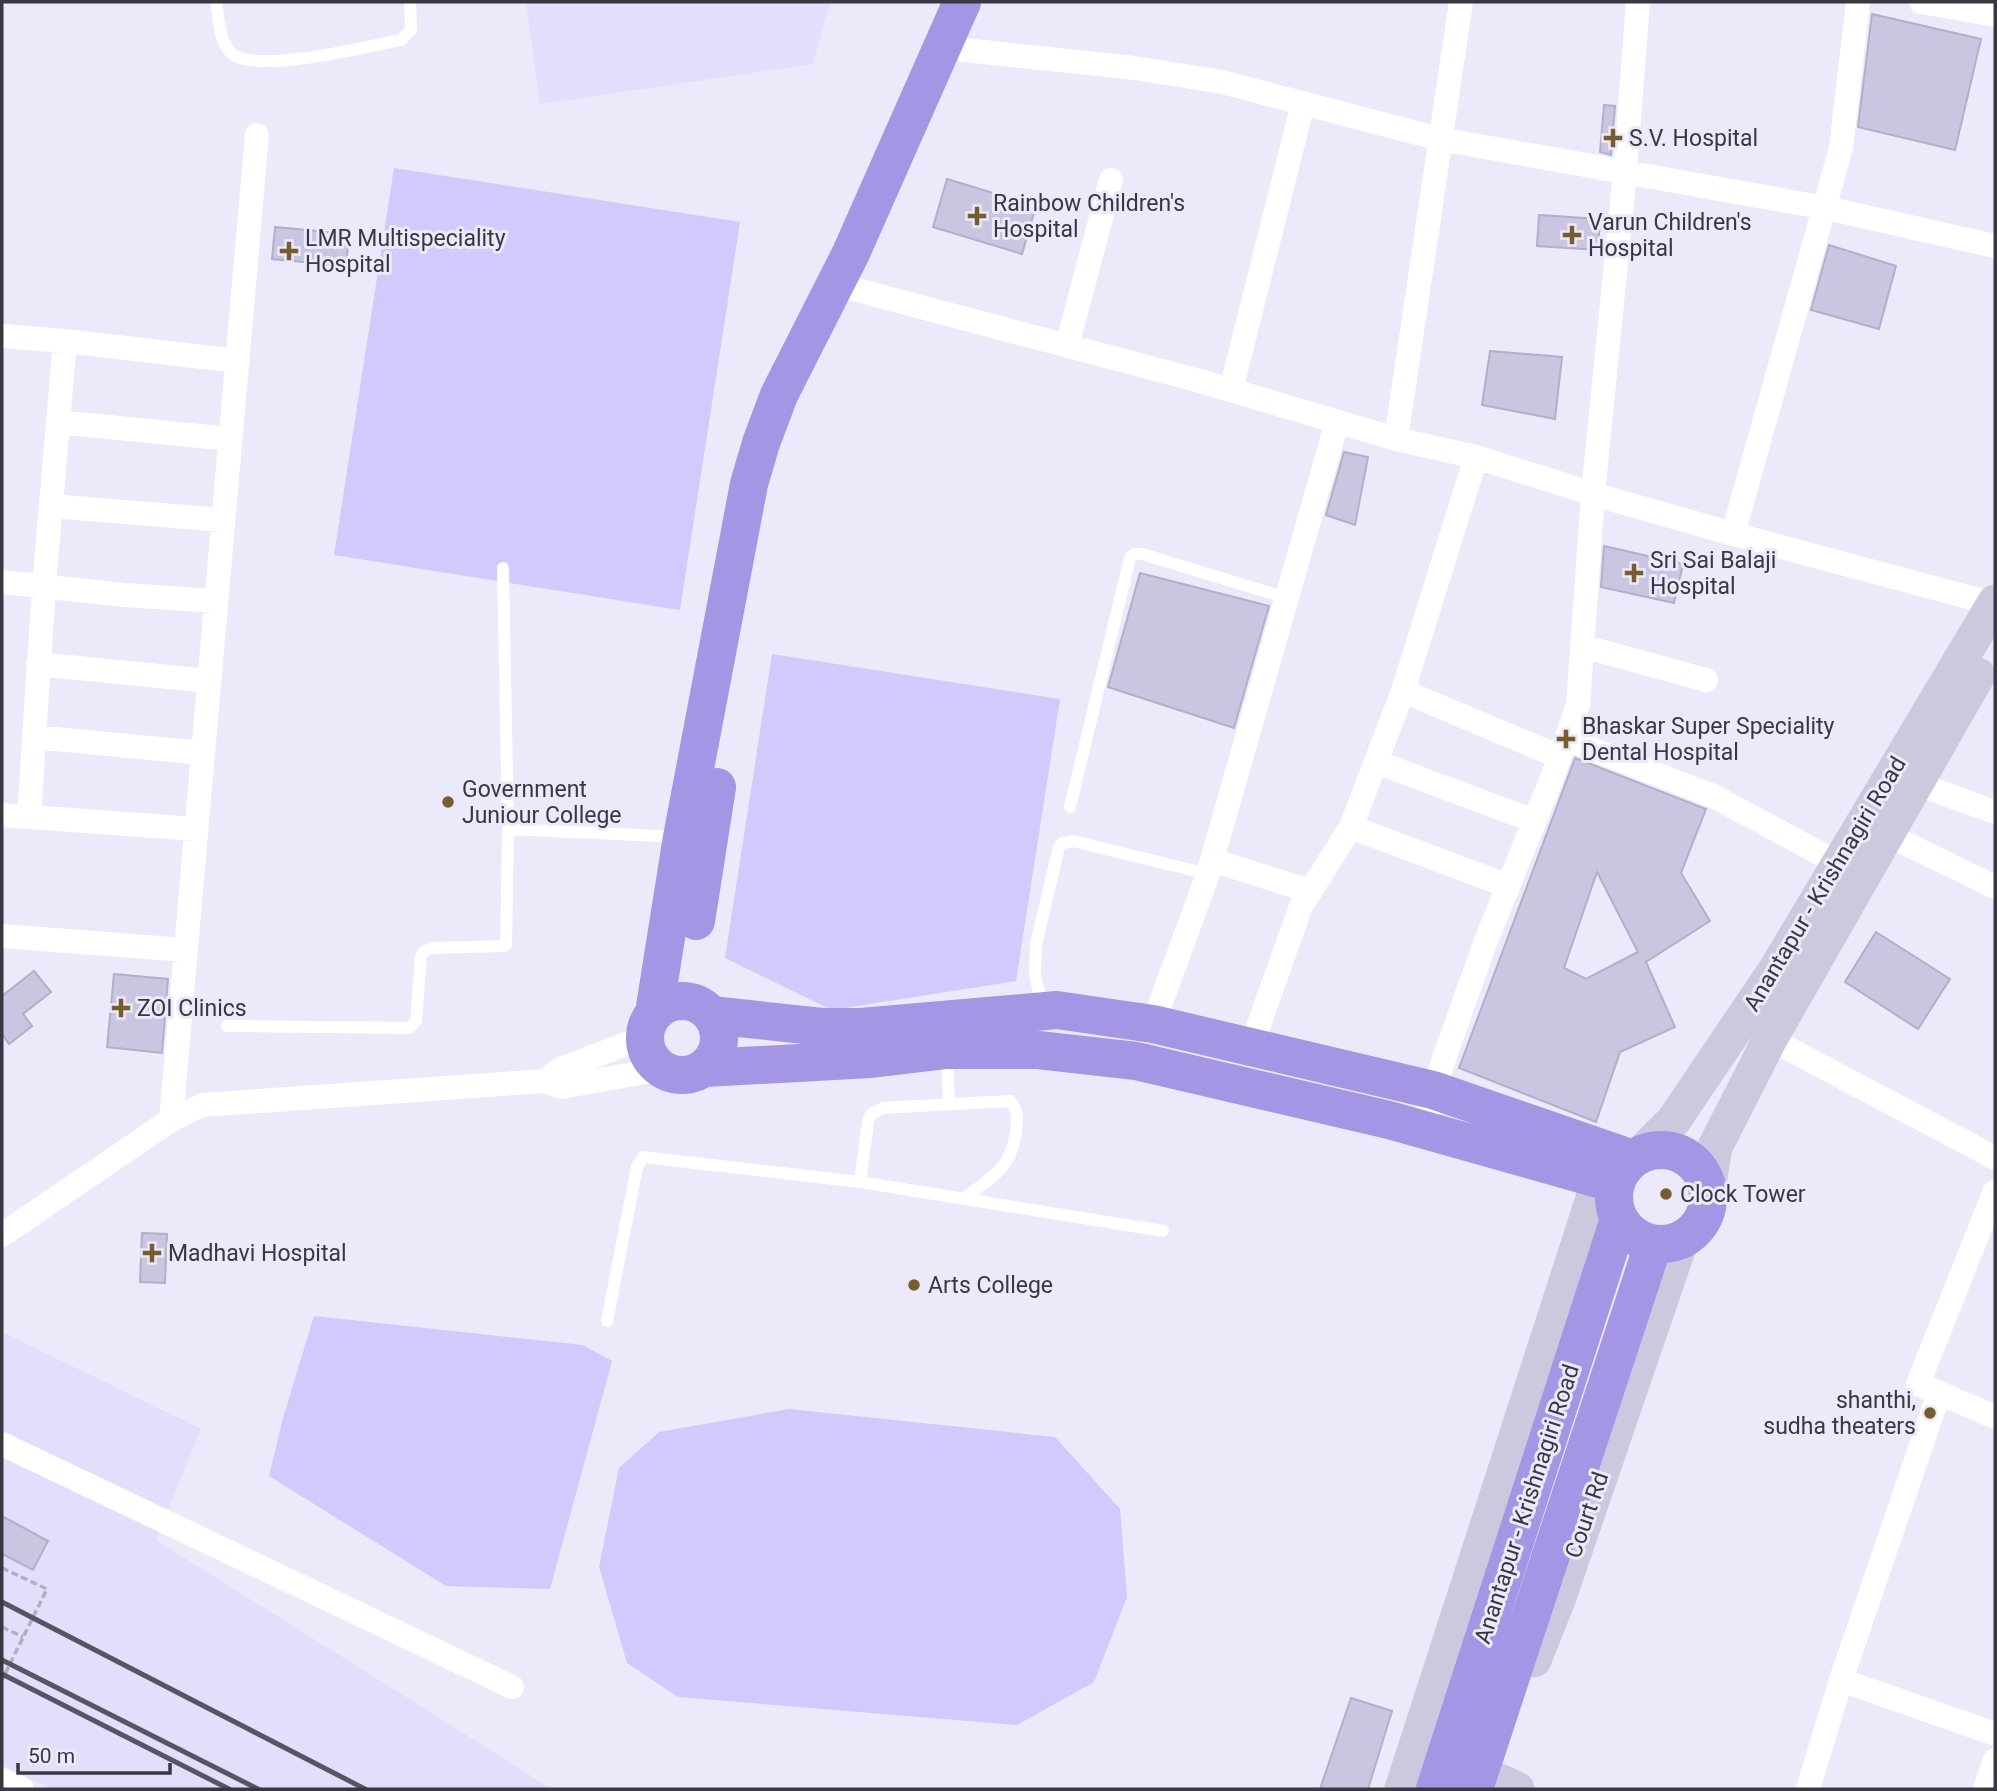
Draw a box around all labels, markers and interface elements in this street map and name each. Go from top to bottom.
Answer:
place label: S.V. Hospital [1629,125,1758,152]
marker: S.V. Hospital [1603,128,1623,148]
place label: Rainbow Children's Hospital [993,190,1185,243]
marker: Rainbow Children's Hospital [967,206,987,226]
place label: Varun Children's Hospital [1588,209,1752,262]
place label: LMR Multispeciality Hospital [305,225,506,278]
marker: Varun Children's Hospital [1562,225,1582,245]
marker: LMR Multispeciality Hospital [279,241,299,261]
place label: Sri Sai Balaji Hospital [1650,547,1776,600]
marker: Sri Sai Balaji Hospital [1624,563,1644,583]
place label: Bhaskar Super Speciality Dental Hospital [1582,713,1835,766]
marker: Bhaskar Super Speciality Dental Hospital [1556,729,1576,749]
street label: Anantapur - Krishnagiri Road [1738,752,1912,1016]
place label: Government Juniour College [462,776,622,829]
marker: Government Juniour College [440,794,456,810]
place label: ZOI Clinics [137,995,247,1022]
marker: ZOI Clinics [111,998,131,1018]
place label: Clock Tower [1680,1181,1806,1208]
marker: Clock Tower [1658,1186,1674,1202]
place label: Madhavi Hospital [168,1240,347,1267]
marker: Madhavi Hospital [142,1243,162,1263]
place label: Arts College [928,1272,1053,1299]
marker: Arts College [906,1277,922,1293]
street label: Anantapur - Krishnagiri Road [1469,1361,1585,1647]
place label: shanthi, sudha theaters [1763,1387,1916,1440]
marker: shanthi, sudha theaters [1922,1405,1938,1421]
street label: Court Rd [1560,1468,1614,1562]
scale bar [18,1732,170,1776]
text: 50 m [28,1744,75,1768]

